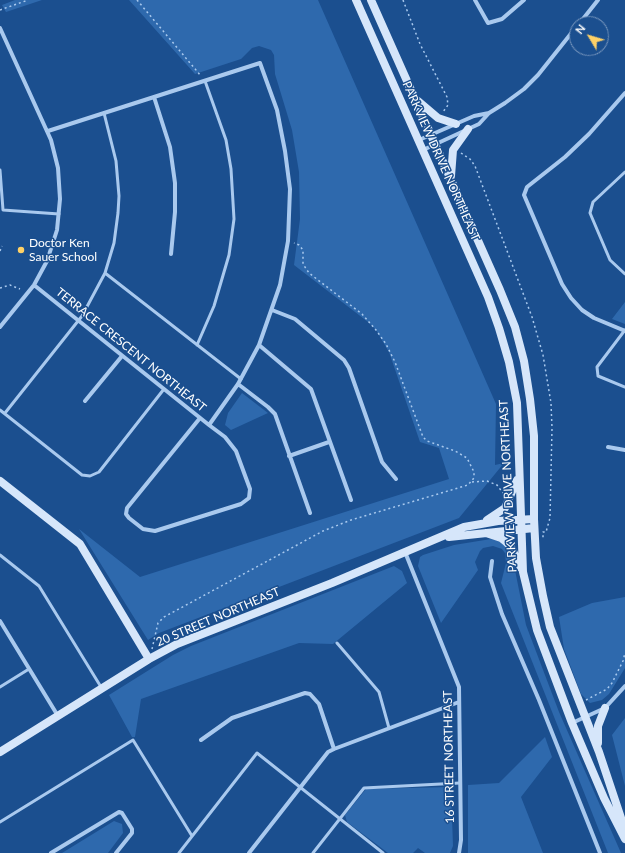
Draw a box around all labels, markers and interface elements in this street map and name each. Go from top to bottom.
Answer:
north arrow [569,16,609,56]
text: N [572,22,588,36]
street label: PARKVIEW DRIVE NORTHEAST [399,79,483,243]
place label: Doctor Ken Sauer School [29,236,97,264]
marker: Doctor Ken Sauer School [16,245,26,255]
street label: TERRACE CRESCENT NORTHEAST [53,285,209,415]
street label: PARKVIEW DRIVE NORTHEAST [496,399,520,573]
street label: 20 STREET NORTHEAST [154,584,282,650]
street label: 16 STREET NORTHEAST [441,690,457,824]

